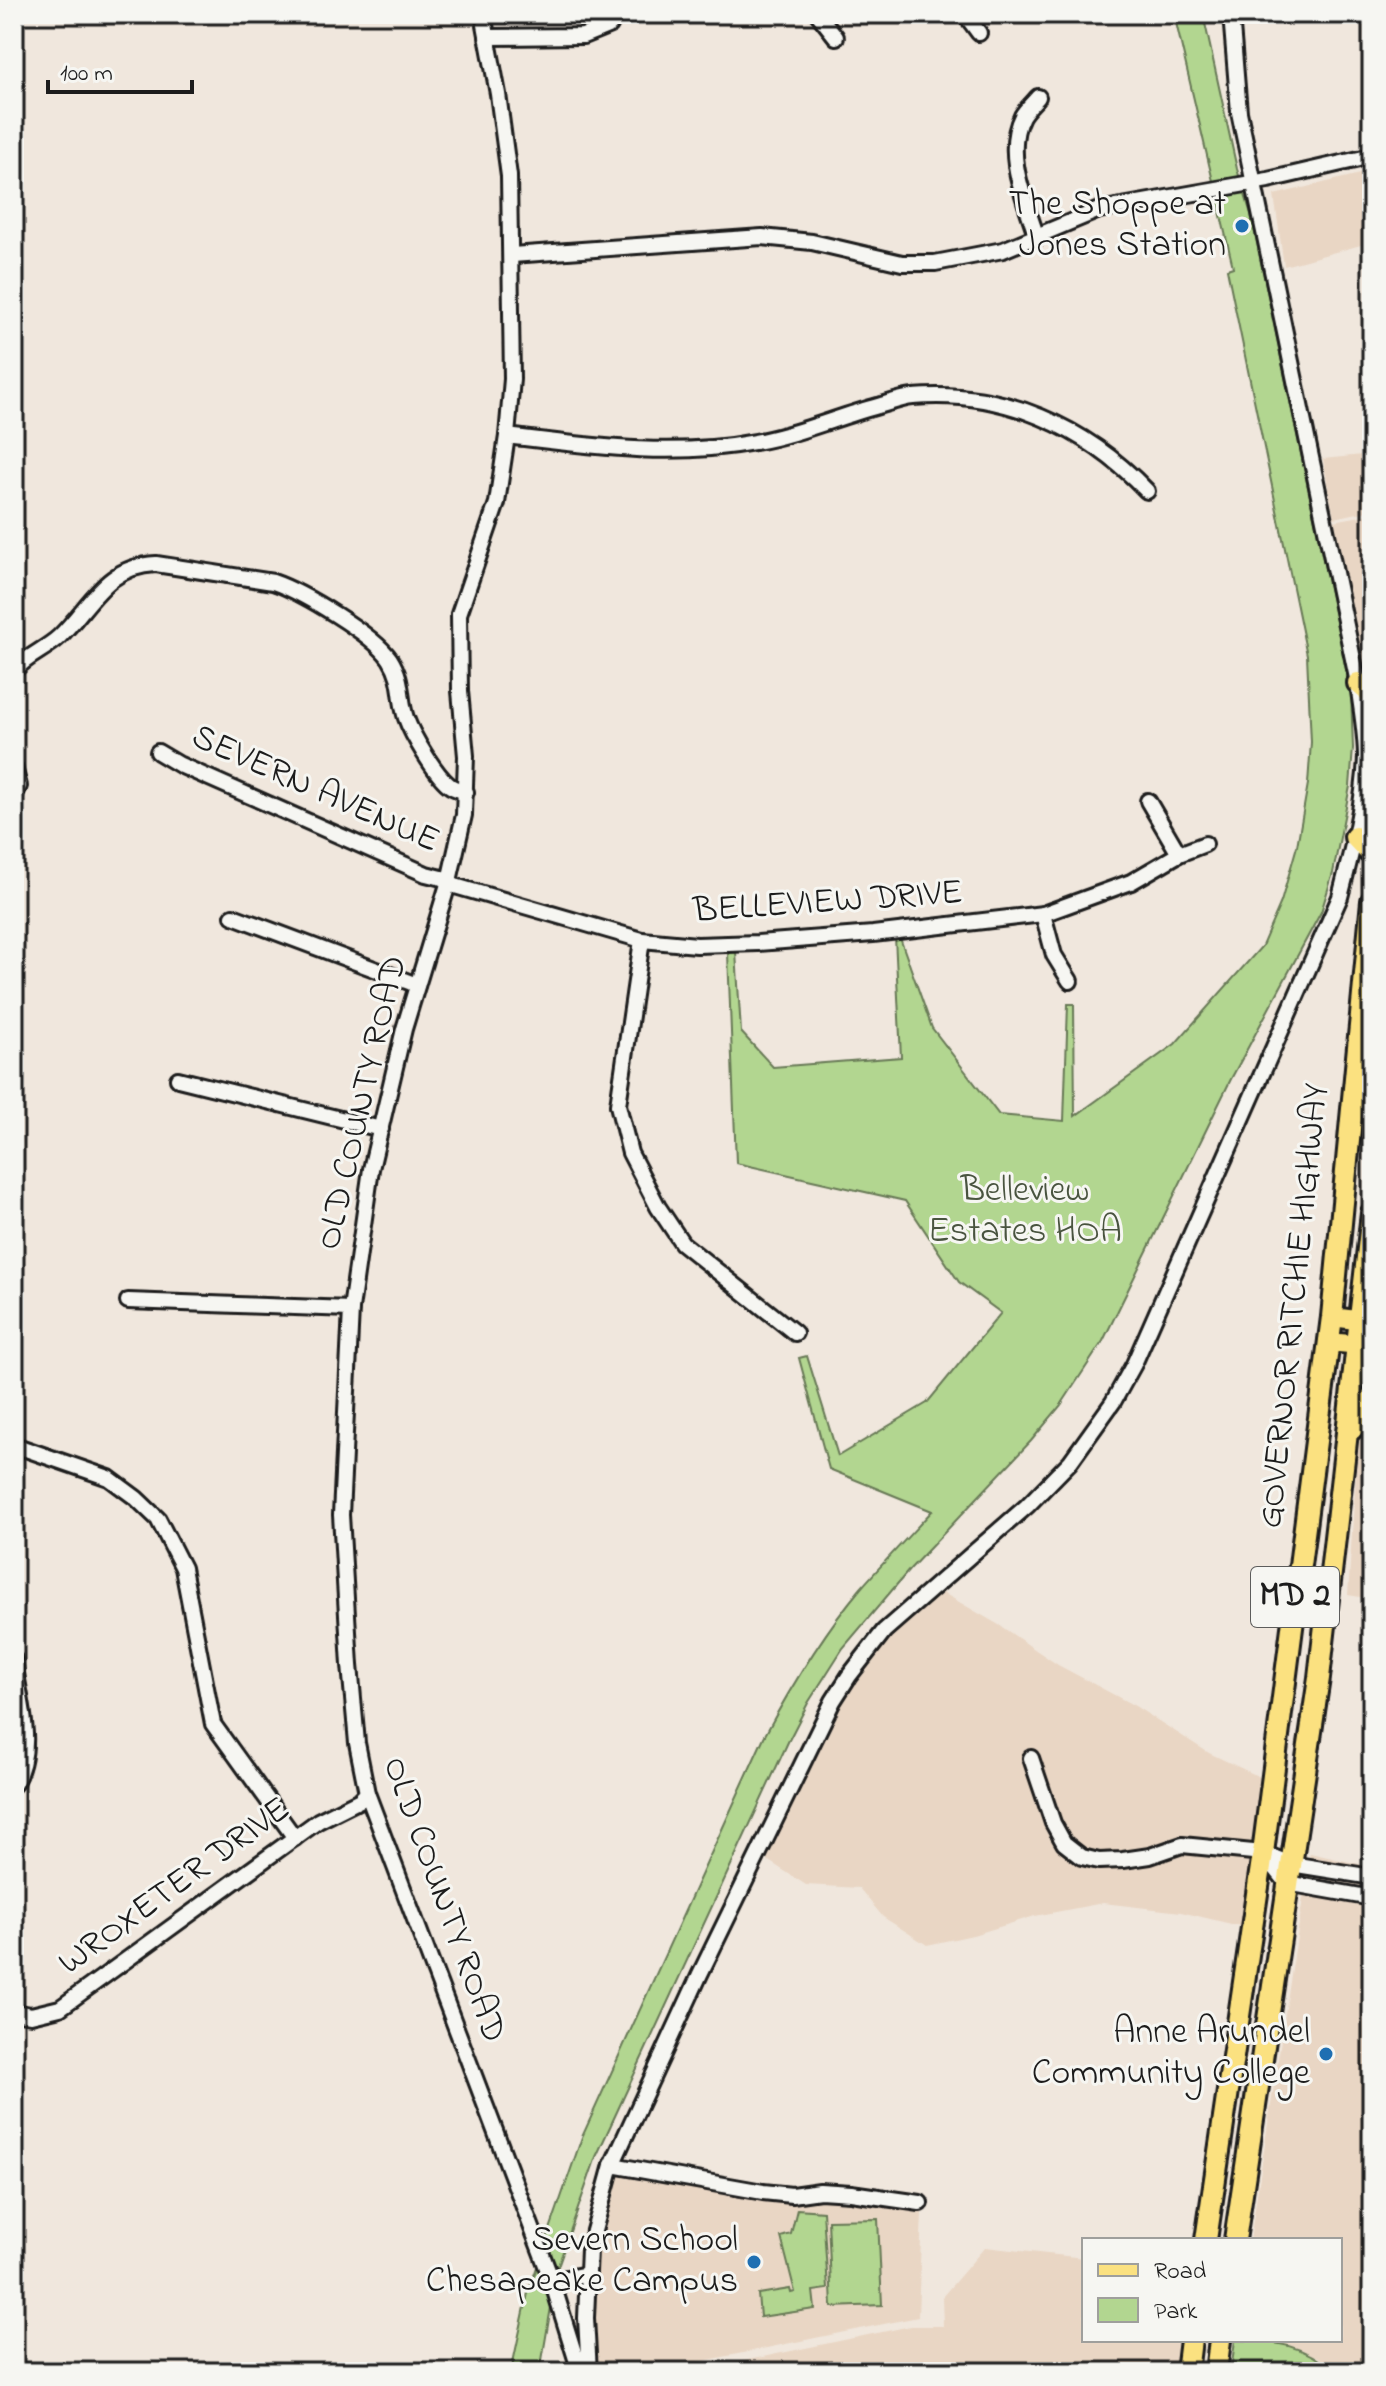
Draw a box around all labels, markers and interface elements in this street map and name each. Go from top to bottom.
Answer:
scale bar [48,44,192,94]
text: 100 m [60,57,113,92]
place label: The Shoppe at Jones Station [1008,179,1226,273]
marker: The Shoppe at Jones Station [1233,217,1251,235]
street label: SEVERN AVENUE [182,712,448,868]
street label: BELLEVIEW DRIVE [690,867,965,939]
street label: OLD COUNTY ROAD [303,951,423,1255]
street label: GOVERNOR RITCHIE HIGHWAY [1245,1081,1345,1531]
park label: Belleview Estates HOA [928,1165,1122,1259]
road number: MD 2 [1251,1567,1339,1627]
street label: OLD COUNTY ROAD [367,1750,519,2050]
street label: WROXETER DRIVE [48,1785,302,1989]
place label: Anne Arundel Community College [1032,2007,1311,2101]
marker: Anne Arundel Community College [1317,2045,1335,2063]
place label: Severn School Chesapeake Campus [426,2215,738,2309]
legend [1082,2238,1342,2342]
marker: Severn School Chesapeake Campus [745,2253,763,2271]
text: Road [1154,2255,1207,2290]
text: Park [1154,2295,1198,2330]

